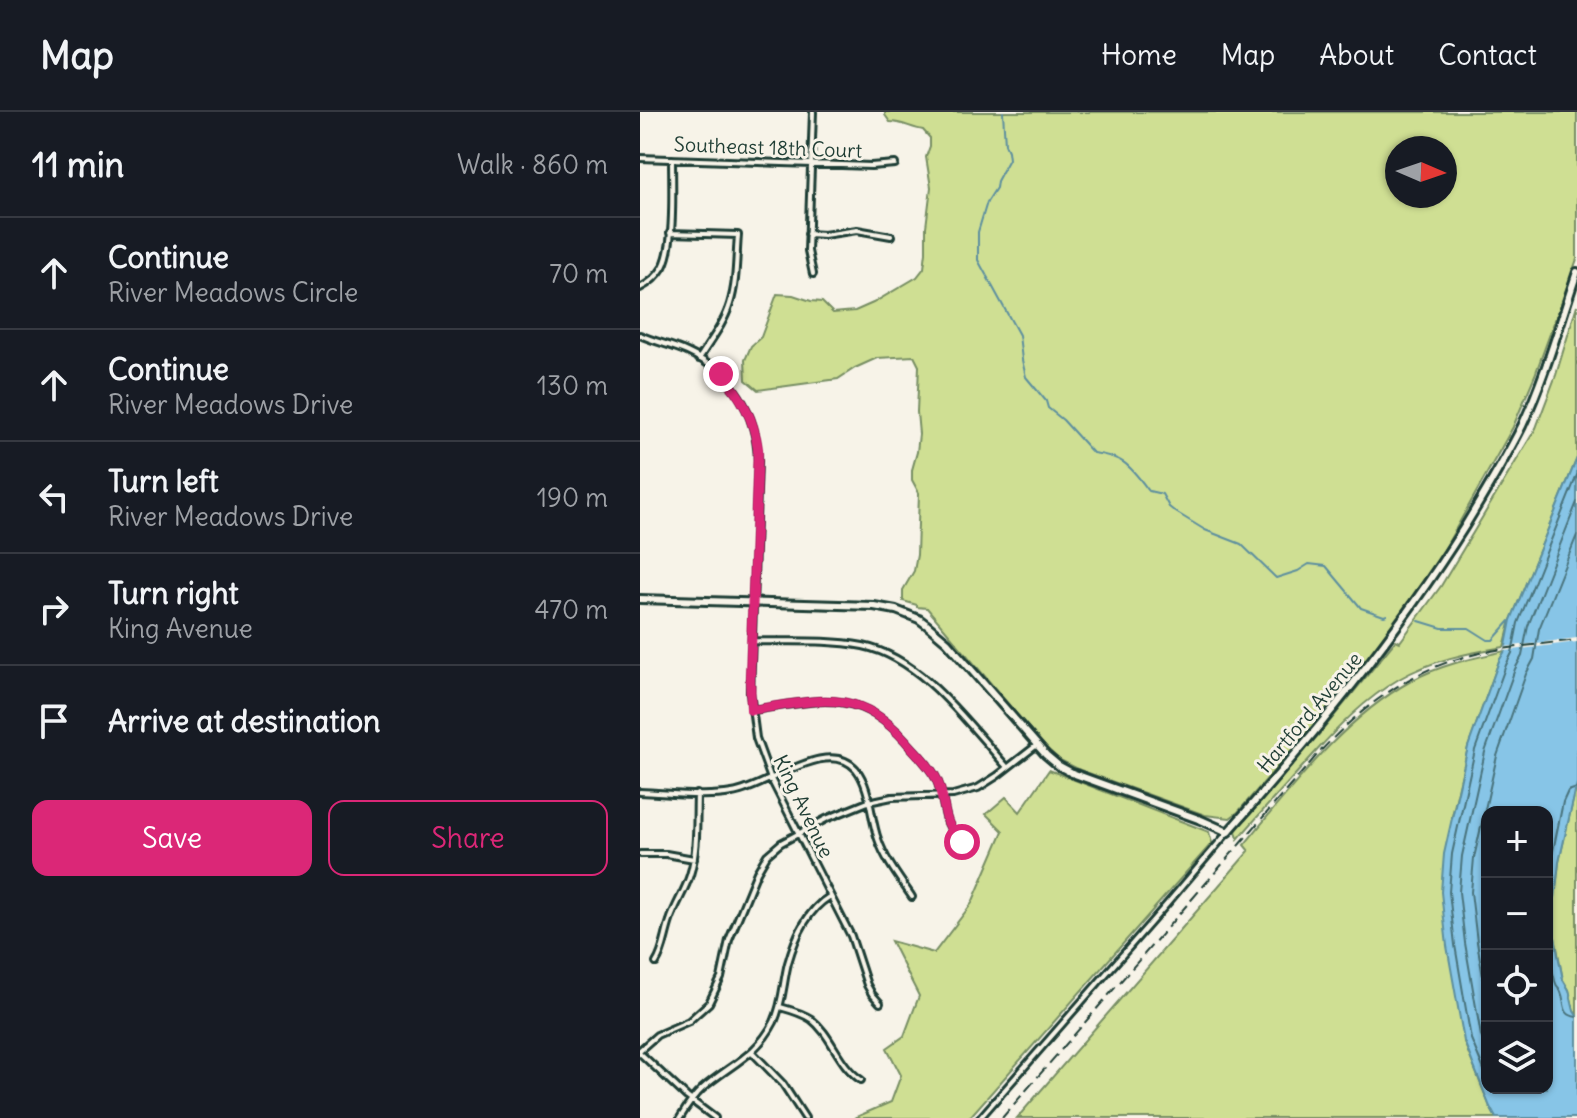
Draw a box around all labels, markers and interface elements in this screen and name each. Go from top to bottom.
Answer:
text: Map [40,32,114,79]
text: Home [1101,37,1177,73]
text: Map [1221,37,1275,73]
text: About [1319,37,1394,73]
text: Contact [1438,37,1537,73]
street label: Southeast 18th Court [673,131,863,163]
north arrow [1385,136,1457,208]
text: 11 min [32,143,124,186]
text: Walk · 860 m [457,148,608,181]
text: Continue [108,238,229,276]
icon: ahead [32,251,76,295]
text: 70 m [549,257,608,290]
text: River Meadows Circle [108,276,358,309]
text: Continue [108,350,229,388]
route end [703,356,739,392]
icon: ahead [32,363,76,407]
text: 130 m [537,369,608,402]
text: River Meadows Drive [108,388,353,421]
text: Turn left [108,462,219,500]
icon: left [32,475,76,519]
text: 190 m [537,481,608,514]
text: River Meadows Drive [108,500,353,533]
text: Turn right [108,574,239,612]
icon: right [32,587,76,631]
text: 470 m [534,593,608,626]
text: King Avenue [108,612,253,645]
street label: Hartford Avenue [1251,647,1367,777]
icon: arrive [32,699,76,743]
text: Arrive at destination [108,702,380,740]
street label: King Avenue [768,750,840,862]
button: Save [32,800,312,876]
button: Share [328,800,608,876]
map controls [1481,806,1553,1094]
button: + [1481,806,1553,878]
route start [944,824,980,860]
button: − [1481,878,1553,950]
button: locate [1481,950,1553,1022]
button: layers [1481,1022,1553,1094]

